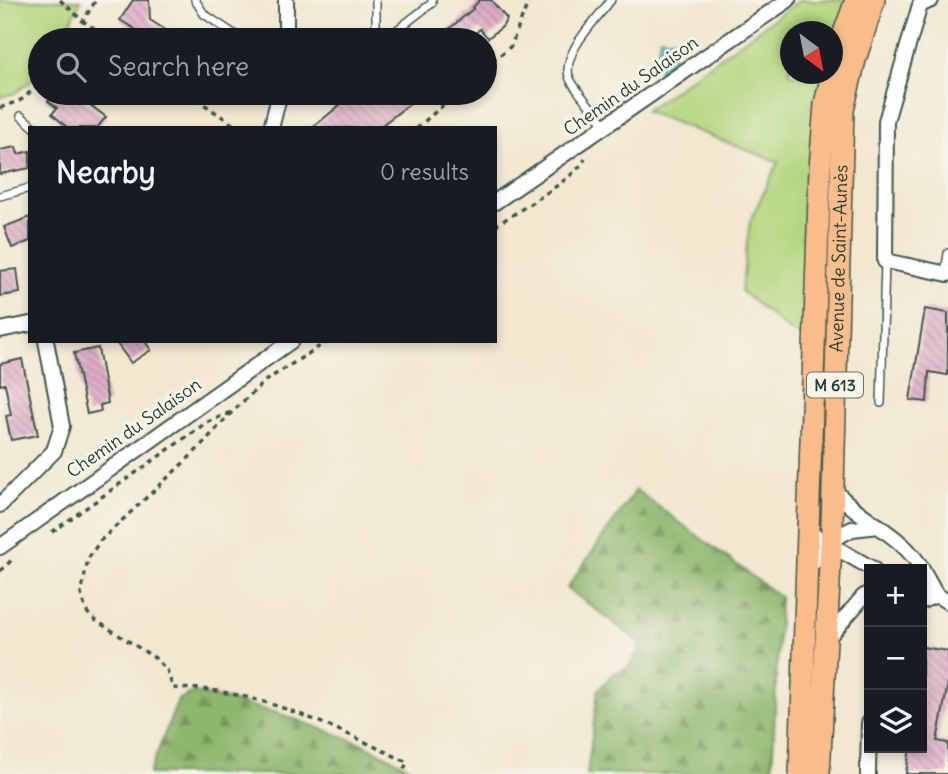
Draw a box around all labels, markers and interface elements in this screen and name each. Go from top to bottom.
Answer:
north arrow [780,21,843,84]
search box [28,28,497,105]
street label: Chemin du Salaison [559,31,703,141]
icon: search [52,48,90,86]
text: Search here [108,50,249,83]
text: Nearby [56,153,156,191]
text: 0 results [380,157,469,186]
street label: Avenue de Saint-Aunès [825,164,853,353]
road number: M 613 [807,372,863,398]
street label: Chemin du Salaison [62,373,206,483]
map controls [864,564,927,753]
button: + [864,564,927,627]
button: − [864,627,927,690]
button: layers [864,690,927,753]

